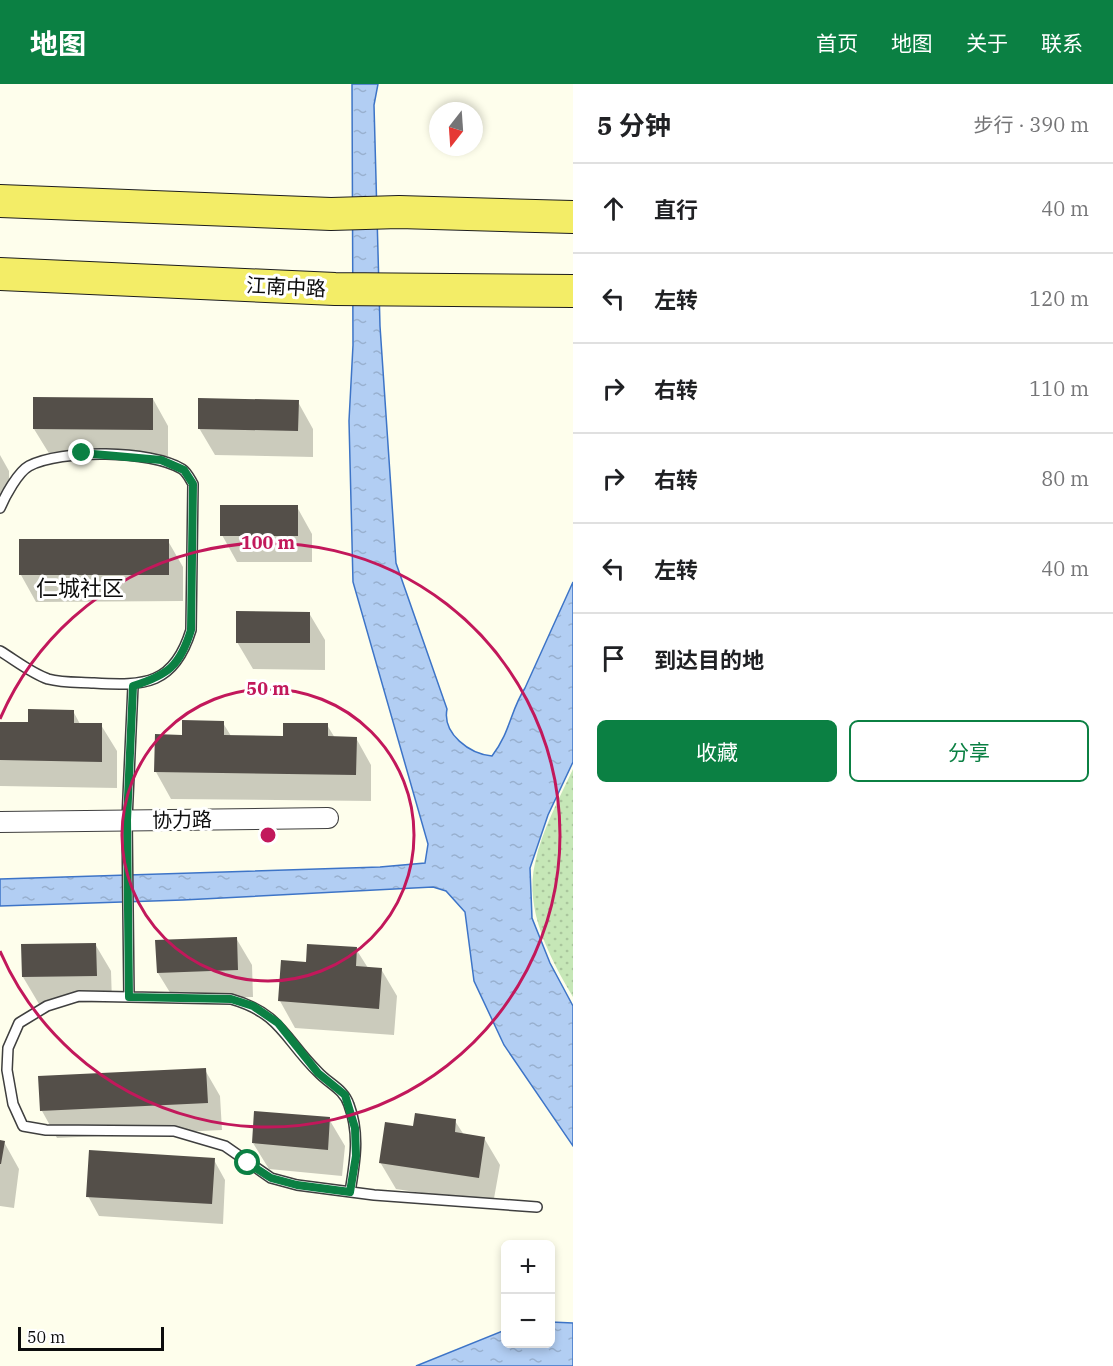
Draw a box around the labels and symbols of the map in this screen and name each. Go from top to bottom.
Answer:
north arrow [429,102,483,156]
street label: 江南中路 [245,271,327,302]
route end [68,439,94,465]
text: 100 m [241,531,296,554]
district label: 仁城社区 [36,573,124,602]
text: 50 m [246,677,290,700]
street label: 协力路 [152,805,212,834]
centre of rings [258,825,278,845]
route start [234,1149,260,1175]
scale bar [18,1324,164,1352]

